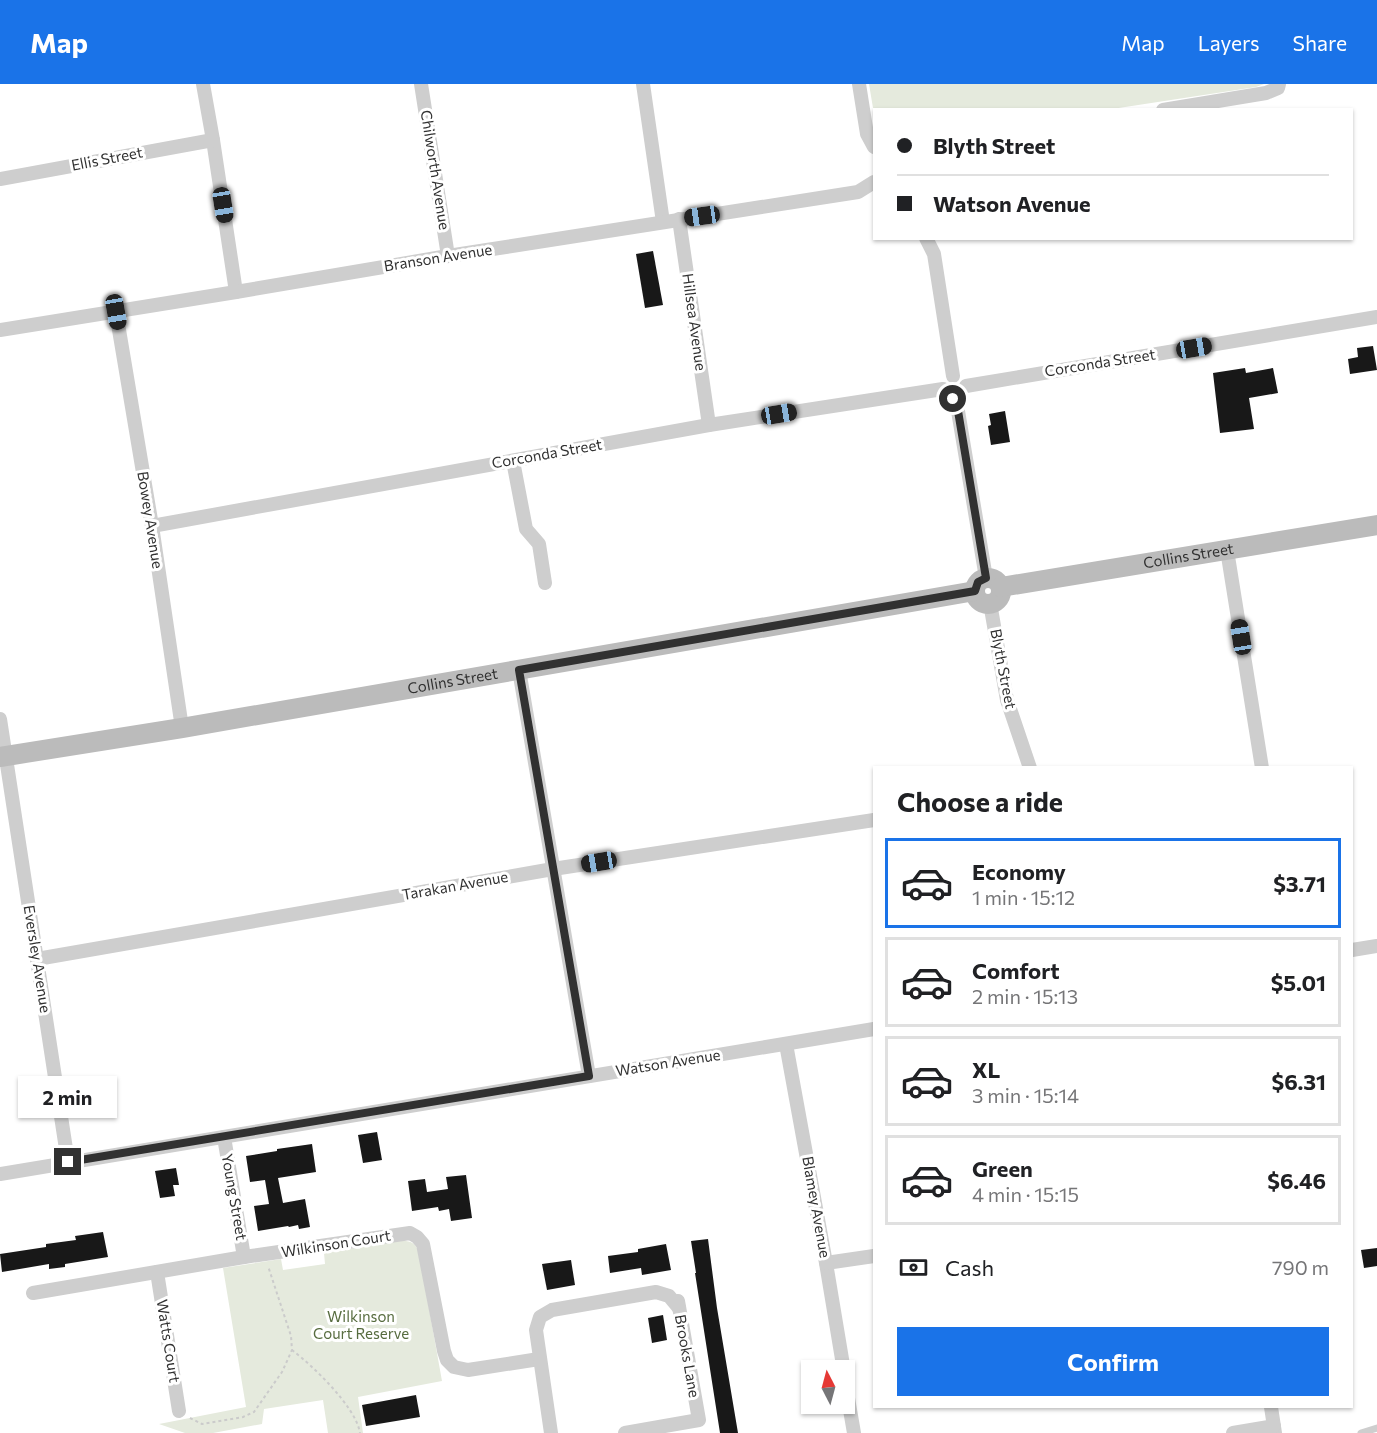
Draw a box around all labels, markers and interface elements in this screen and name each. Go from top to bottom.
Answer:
text: Map [30,25,88,59]
text: Map [1121,30,1165,55]
text: Layers [1198,30,1260,55]
text: Share [1293,30,1347,55]
street label: Chilworth Avenue [418,109,454,231]
text: Blyth Street [933,132,1055,159]
street label: Ellis Street [70,142,144,174]
car [211,186,235,224]
text: Watson Avenue [933,190,1091,217]
car [683,205,721,227]
street label: Branson Avenue [382,240,493,274]
street label: Hillsea Avenue [679,272,711,372]
car [104,293,128,331]
car [1175,336,1213,360]
street label: Corconda Street [1043,344,1156,380]
route start [939,385,966,412]
car [760,402,798,426]
street label: Corconda Street [490,434,603,472]
street label: Bowey Avenue [134,470,168,570]
street label: Collins Street [1142,539,1235,571]
car [1229,618,1253,656]
street label: Blyth Street [987,627,1021,710]
street label: Collins Street [406,664,499,697]
text: Choose a ride [897,785,1063,818]
car [580,850,618,874]
icon: car [900,856,954,910]
text: Economy [972,858,1066,885]
street label: Tarakan Avenue [400,867,509,903]
text: $3.71 [1273,870,1326,897]
text: 1 min · 15:12 [972,885,1075,909]
street label: Eversley Avenue [21,904,55,1014]
icon: car [900,955,954,1009]
text: Comfort [972,957,1060,984]
text: $5.01 [1271,969,1326,996]
text: 2 min · 15:13 [972,984,1078,1008]
street label: Watson Avenue [614,1045,722,1079]
icon: car [900,1054,954,1108]
text: XL [972,1056,1000,1083]
text: $6.31 [1272,1068,1326,1095]
callout: 2 min [19,1075,118,1117]
text: 3 min · 15:14 [972,1083,1079,1107]
text: 2 min [43,1085,92,1109]
route end [54,1148,81,1175]
street label: Young Street [219,1152,251,1242]
icon: car [900,1153,954,1207]
street label: Blamey Avenue [799,1155,835,1259]
text: Green [972,1155,1033,1182]
text: $6.46 [1267,1167,1326,1194]
text: 4 min · 15:15 [972,1182,1079,1206]
street label: Wilkinson Court [280,1225,392,1261]
icon: cash [897,1251,930,1284]
text: Cash [945,1254,994,1281]
text: 790 m [1272,1255,1329,1279]
street label: Watts Court [154,1298,184,1384]
park label: Wilkinson Court Reserve [313,1307,409,1342]
street label: Brooks Lane [672,1313,704,1399]
button: Confirm [897,1327,1329,1396]
north arrow [801,1360,855,1414]
map controls [801,1360,855,1414]

